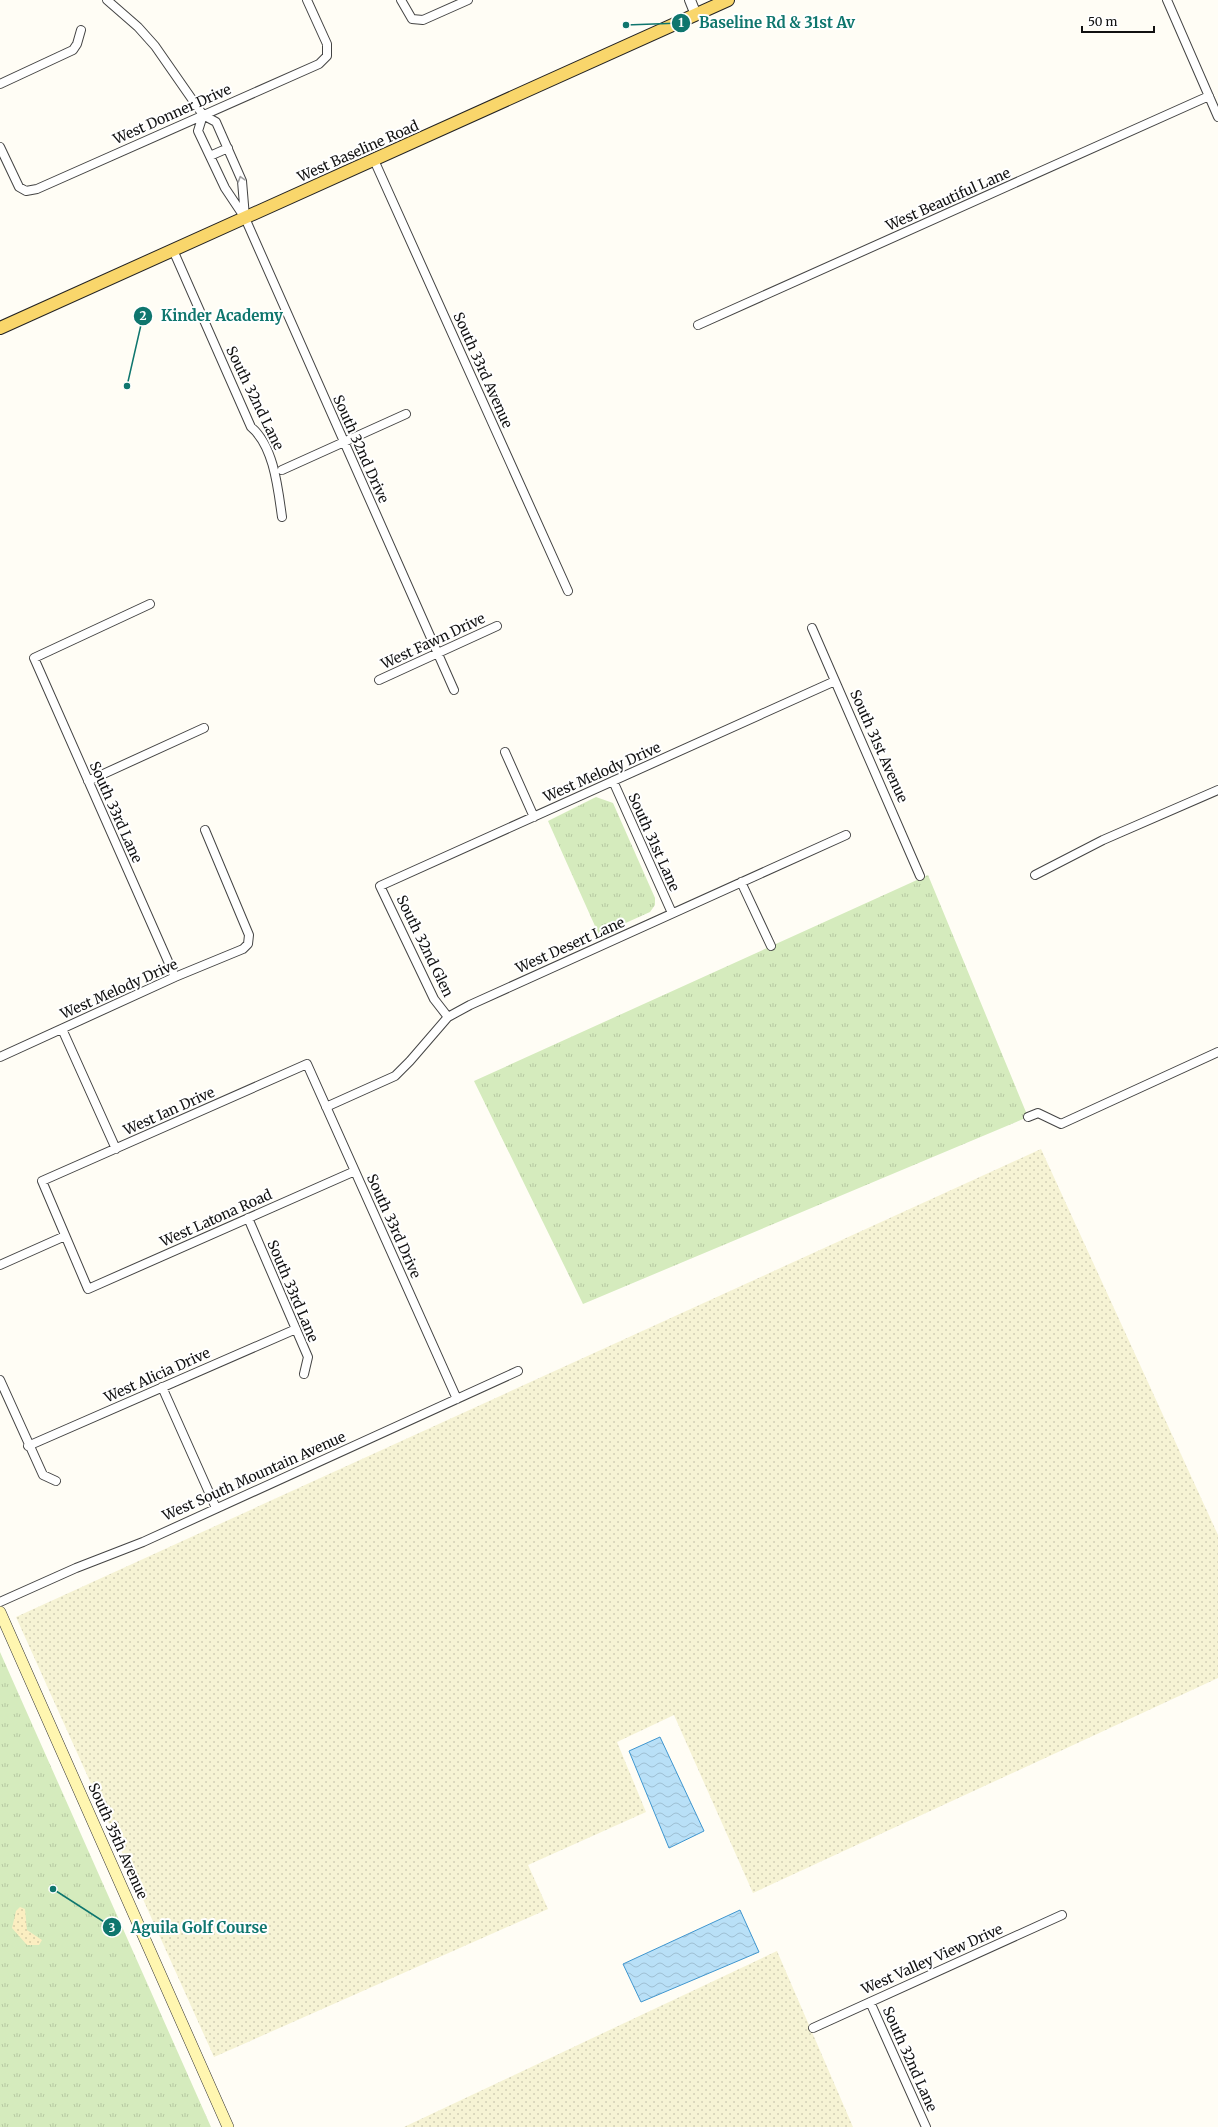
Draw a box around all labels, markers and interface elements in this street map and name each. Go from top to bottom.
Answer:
scale bar [1082,8,1154,34]
callout: Baseline Rd & 31st Av [671,9,863,36]
text: Baseline Rd & 31st Av [699,13,855,32]
text: 50 m [1088,14,1117,29]
text: 1 [678,15,684,30]
street label: West Donner Drive [109,80,234,148]
street label: West Baseline Road [294,116,422,186]
street label: West Beautiful Lane [882,163,1013,235]
one-way arrow [237,176,246,183]
callout: Kinder Academy [133,303,291,330]
text: Kinder Academy [161,306,283,325]
text: 2 [139,308,147,323]
street label: South 33rd Avenue [449,309,517,431]
street label: South 32nd Lane [222,343,288,453]
street label: South 32nd Drive [329,392,393,506]
street label: West Fawn Drive [377,609,488,673]
street label: South 31st Avenue [846,687,912,805]
street label: West Melody Drive [540,738,663,806]
street label: South 33rd Lane [86,758,146,866]
street label: South 31st Lane [624,790,684,894]
street label: South 32nd Glen [393,892,457,1000]
street label: West Desert Lane [512,913,627,977]
street label: West Melody Drive [57,955,180,1023]
street label: West Ian Drive [120,1083,217,1140]
street label: South 33rd Drive [363,1171,425,1281]
street label: West Latona Road [156,1185,275,1251]
street label: South 33rd Lane [263,1237,323,1345]
street label: West Alicia Drive [100,1344,213,1407]
street label: West South Mountain Avenue [159,1427,348,1525]
street label: South 35th Avenue [84,1780,152,1902]
callout: Aguila Golf Course [102,1914,275,1941]
text: Aguila Golf Course [130,1918,267,1937]
text: 3 [109,1920,116,1935]
street label: West Valley View Drive [858,1920,1005,1999]
street label: South 32nd Lane [879,2004,941,2114]

